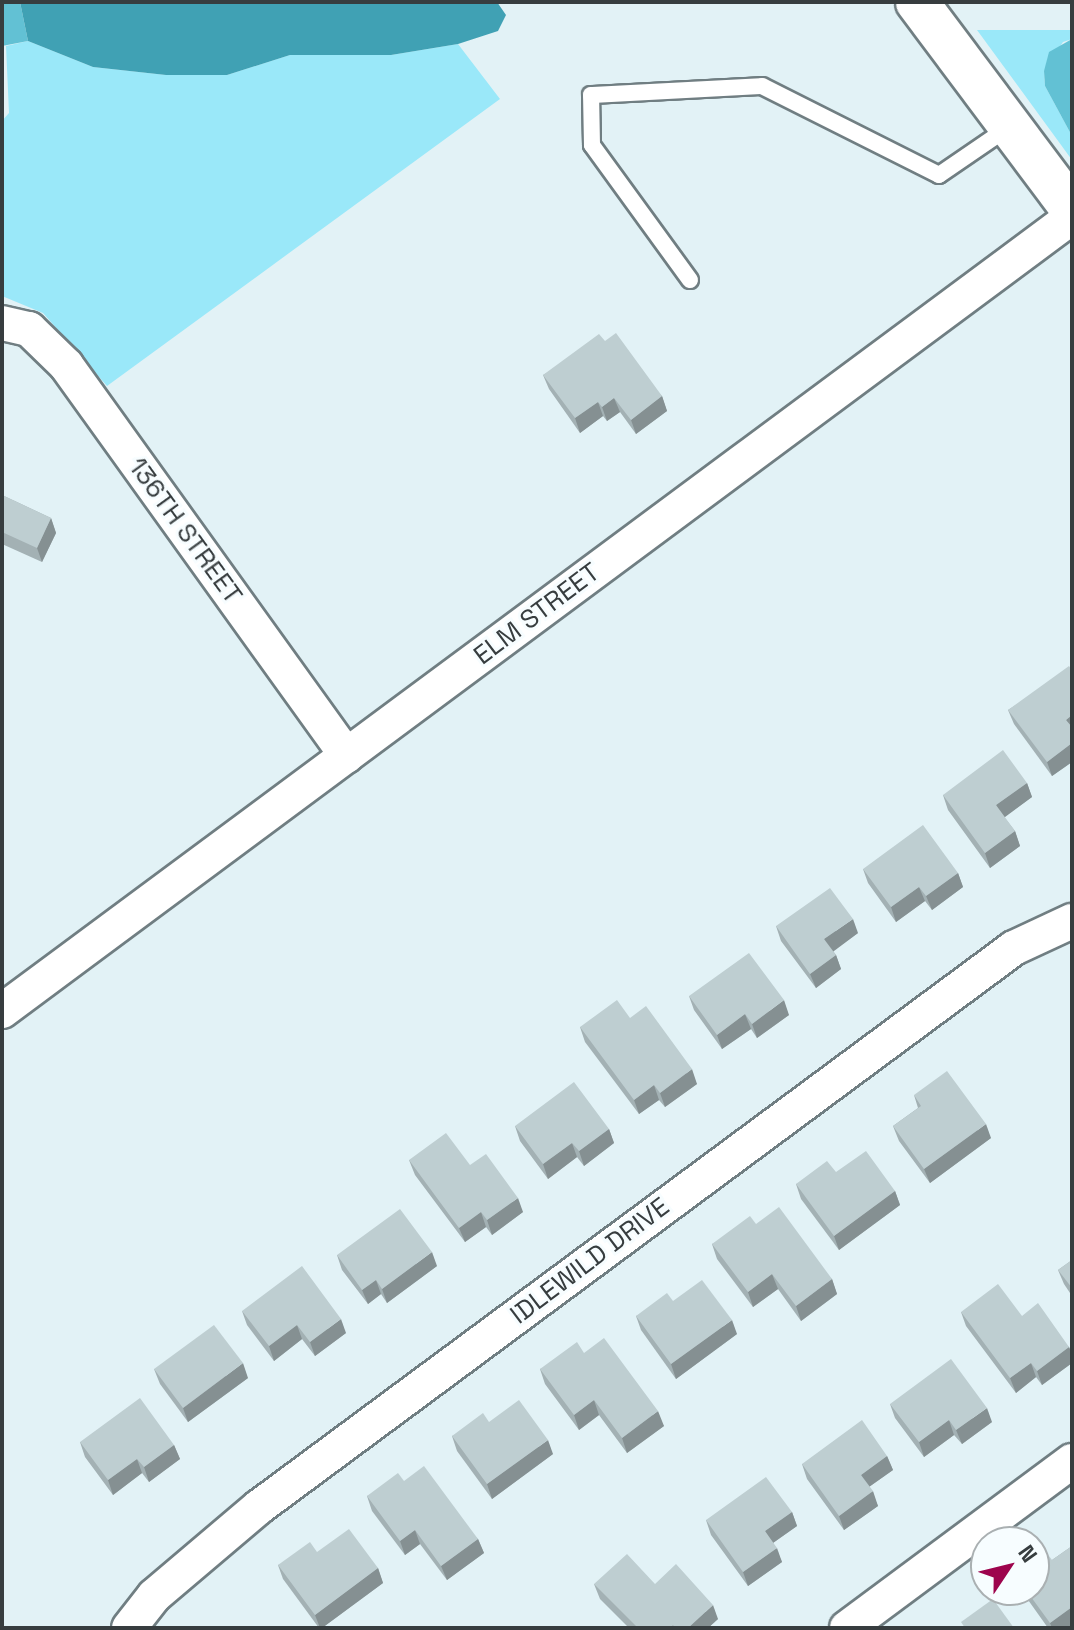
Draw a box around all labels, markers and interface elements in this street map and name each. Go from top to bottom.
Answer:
street label: 136TH STREET [122,452,248,610]
street label: ELM STREET [468,557,606,671]
street label: IDLEWILD DRIVE [505,1191,675,1331]
north arrow [970,1526,1050,1606]
text: N [1012,1539,1044,1567]

